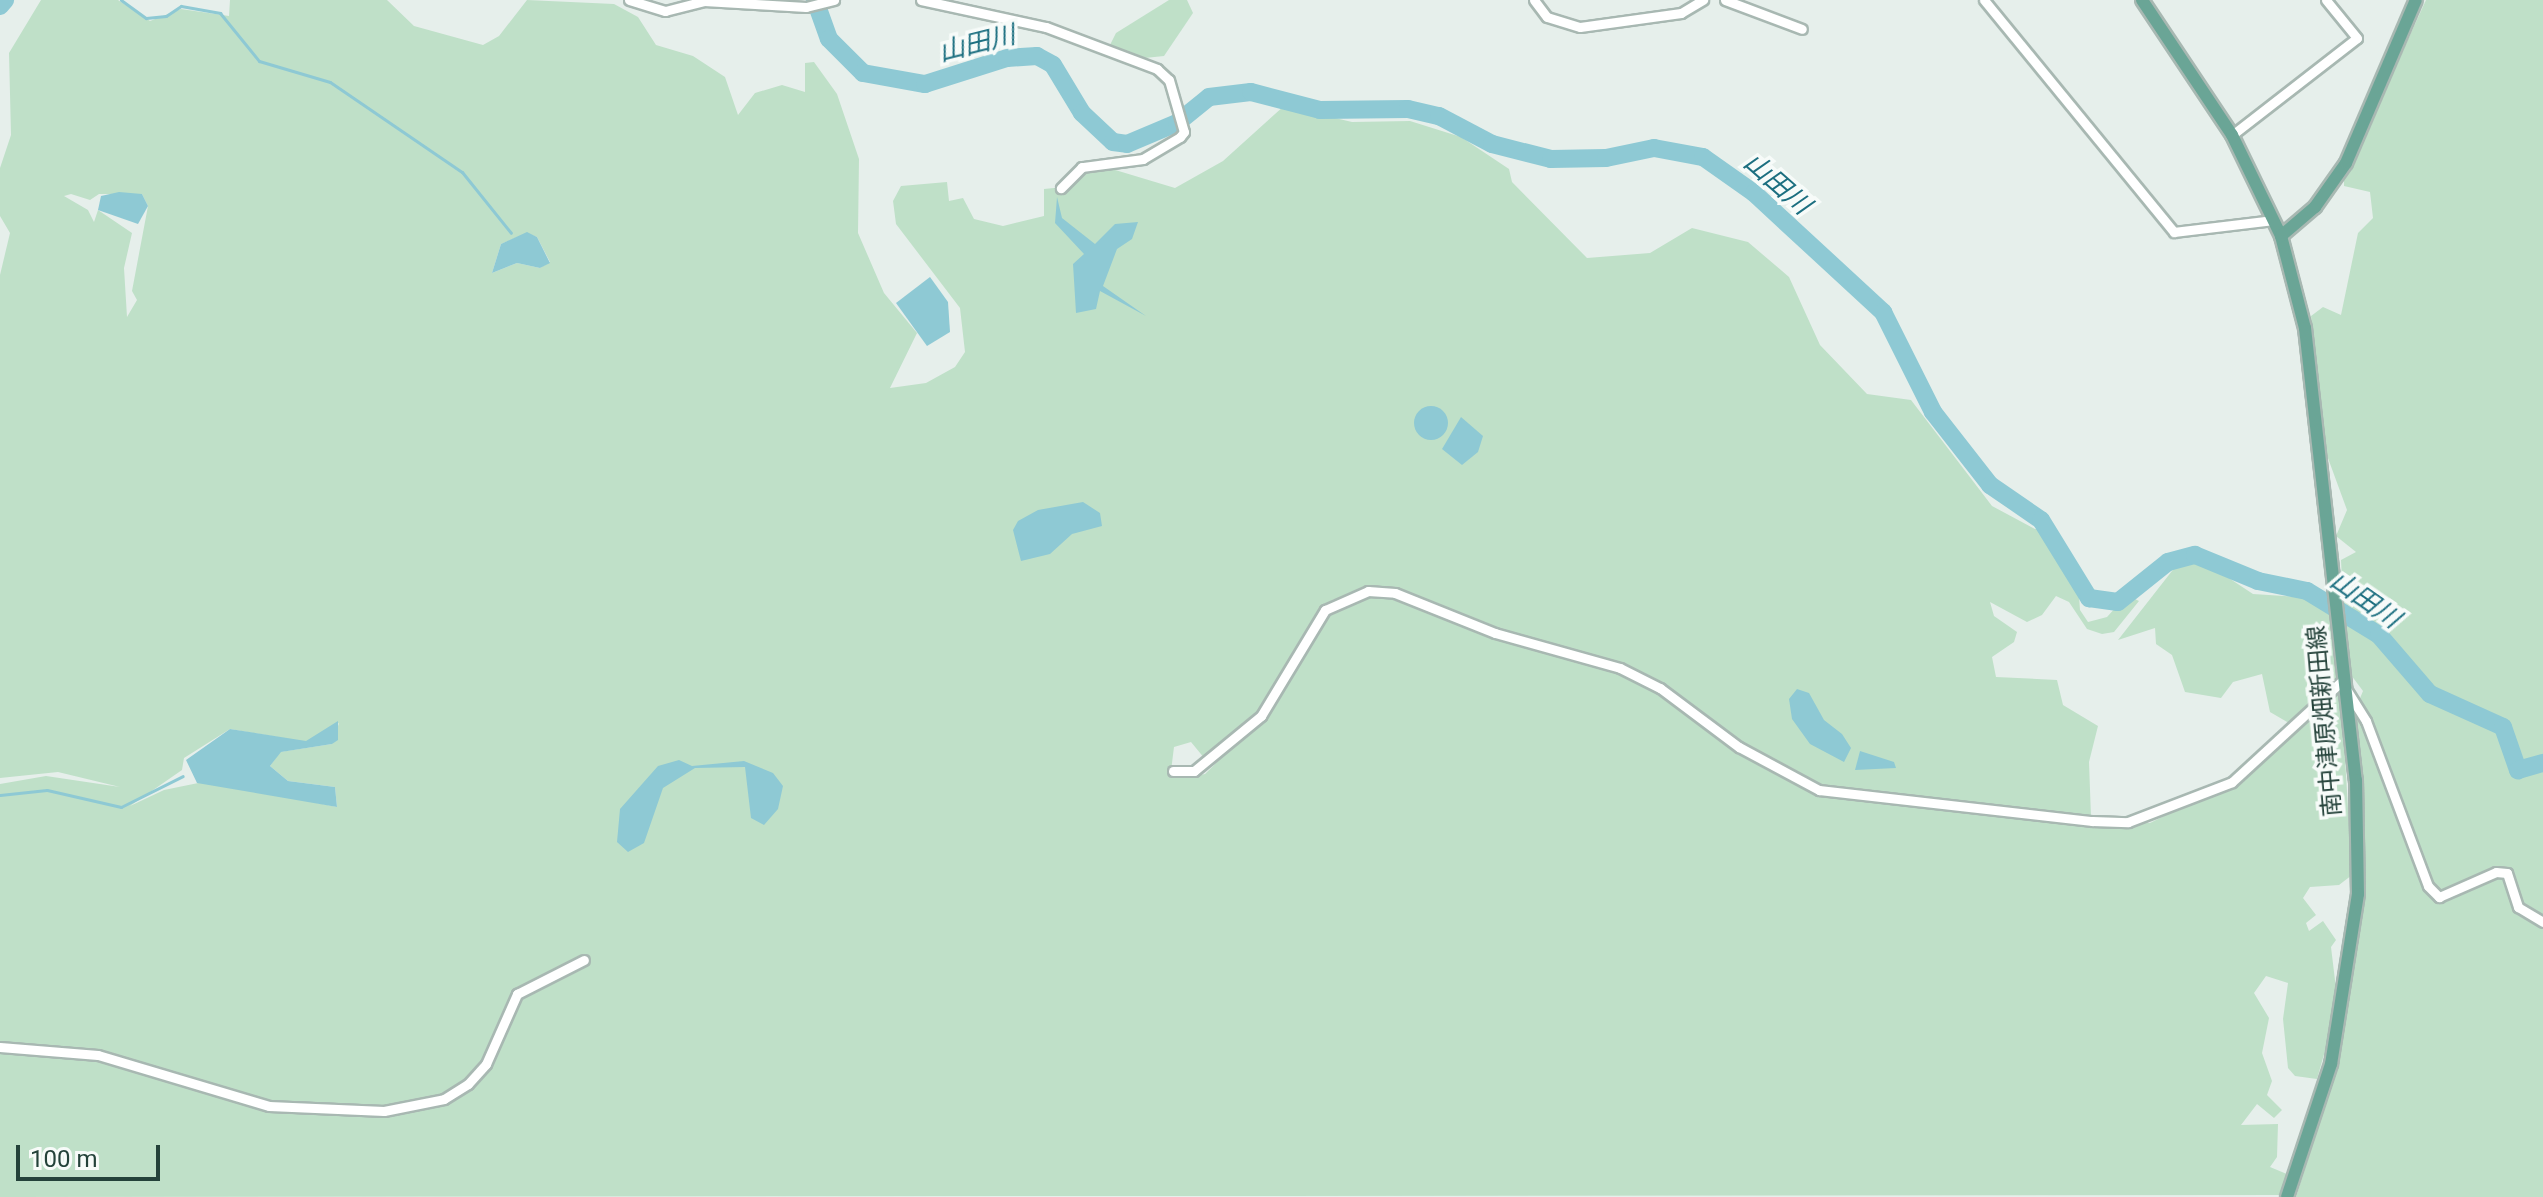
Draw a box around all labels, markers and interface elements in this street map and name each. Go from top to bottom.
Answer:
water label: 山田川 [935,19,1019,69]
water label: 山田川 [1737,147,1817,221]
water label: 山田川 [2324,565,2406,635]
street label: 南中津原畑新田線 [2302,624,2348,818]
scale bar [20,1129,164,1179]
text: 100 m [30,1145,97,1173]

